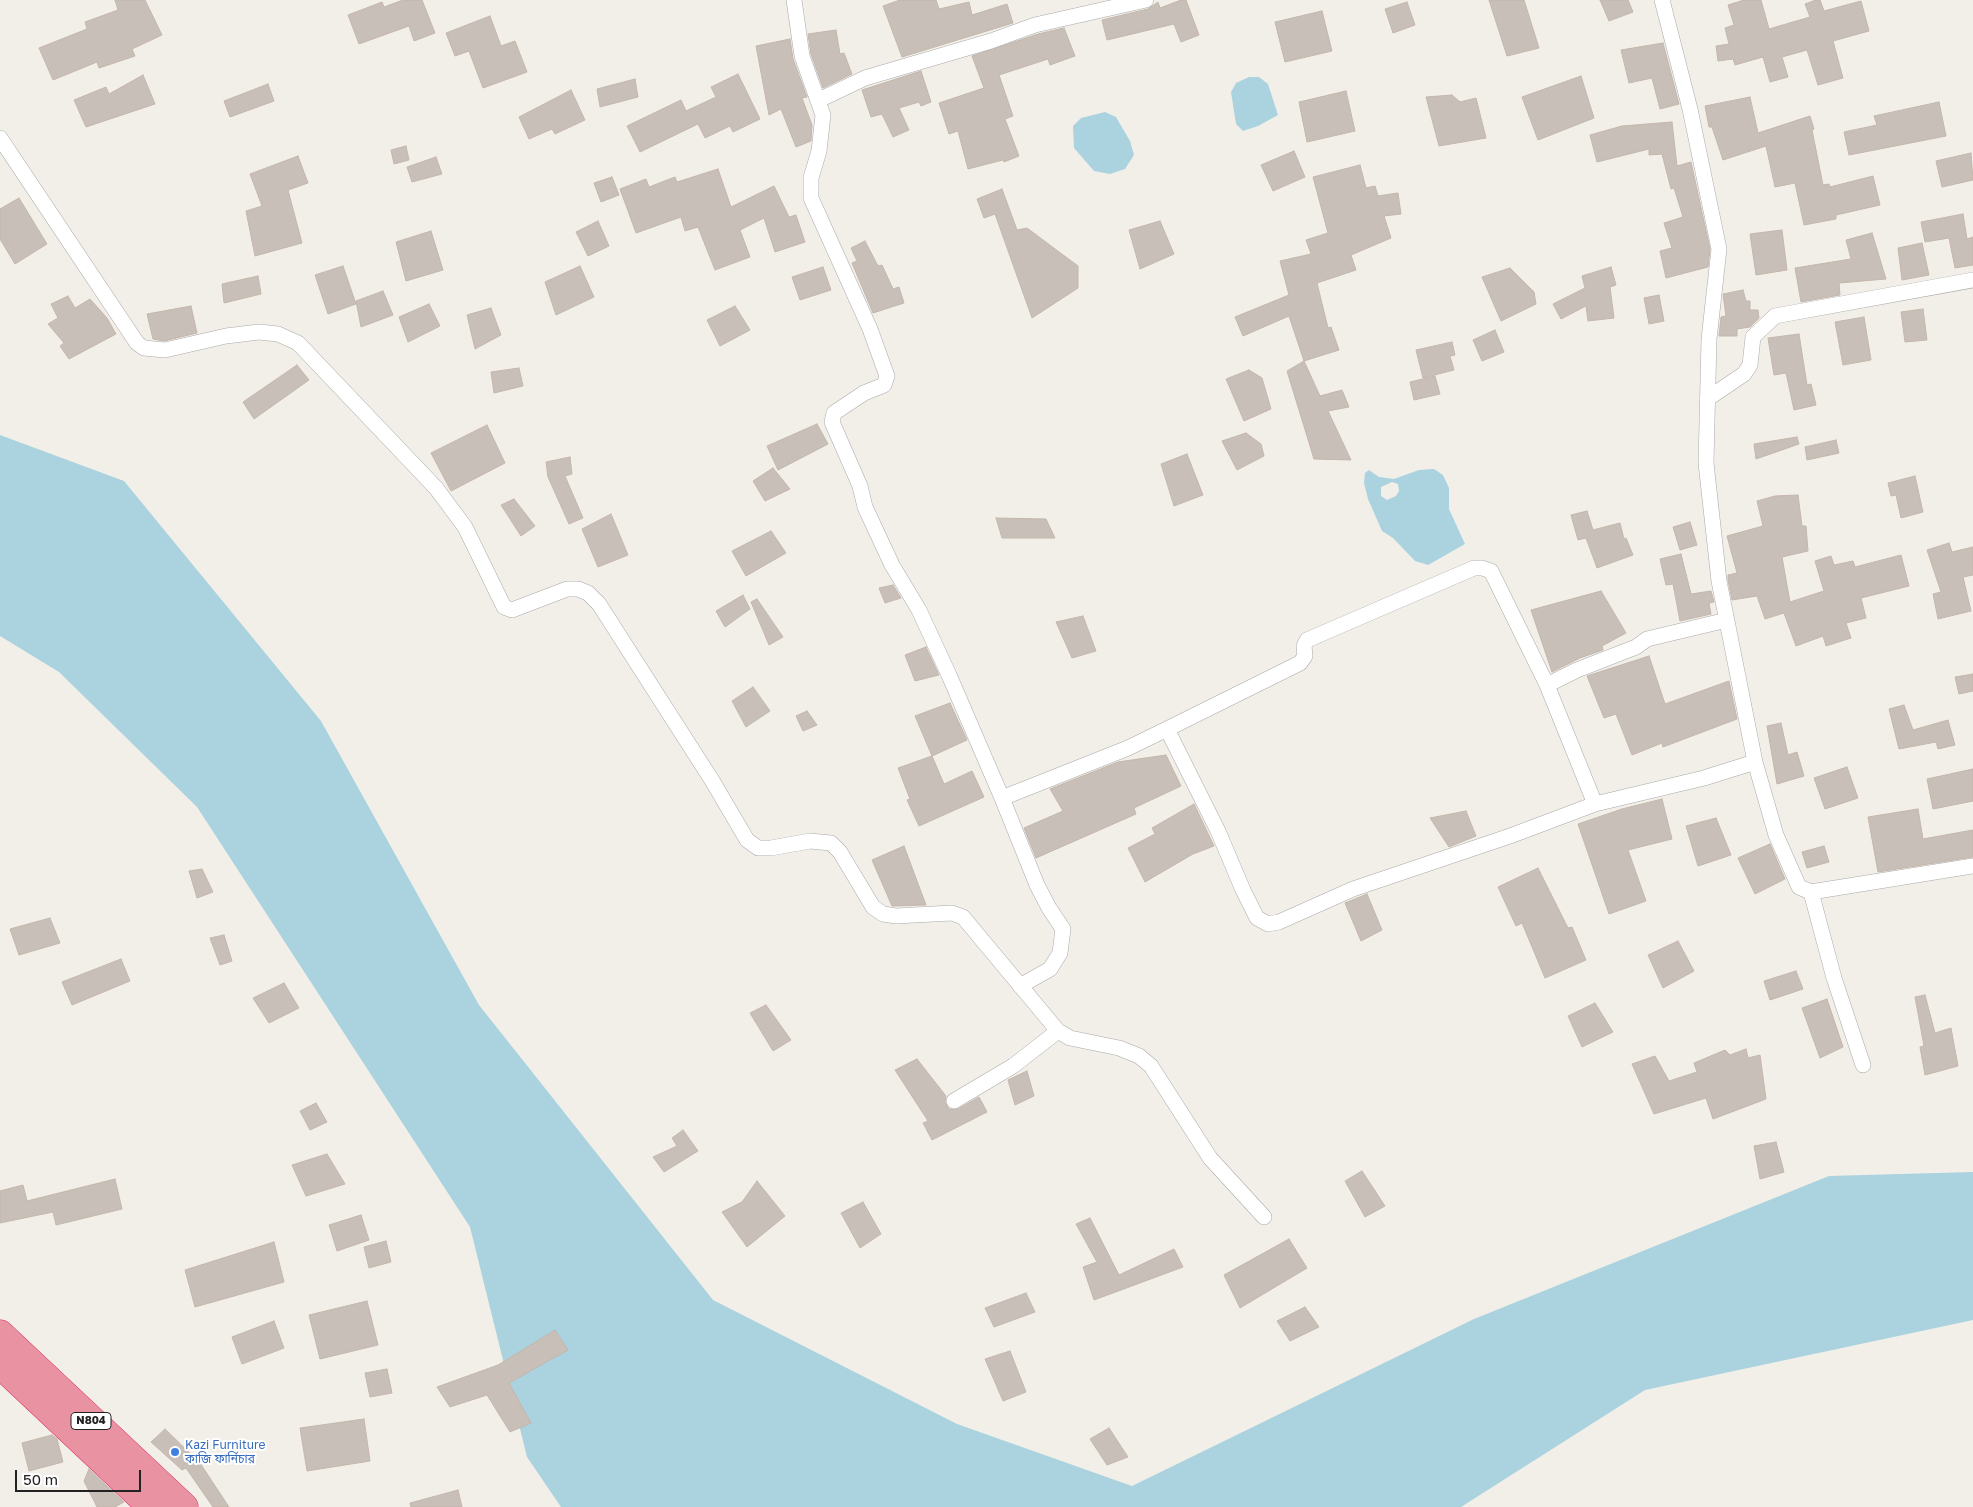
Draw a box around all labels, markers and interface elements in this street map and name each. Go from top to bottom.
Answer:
road number: N804 [71,1412,111,1430]
place label: Kazi Furniture কাজি ফার্নিচার [185,1438,266,1466]
marker: Kazi Furniture কাজি ফার্নিচার [169,1446,181,1458]
scale bar [18,1460,144,1492]
text: 50 m [23,1470,58,1488]

